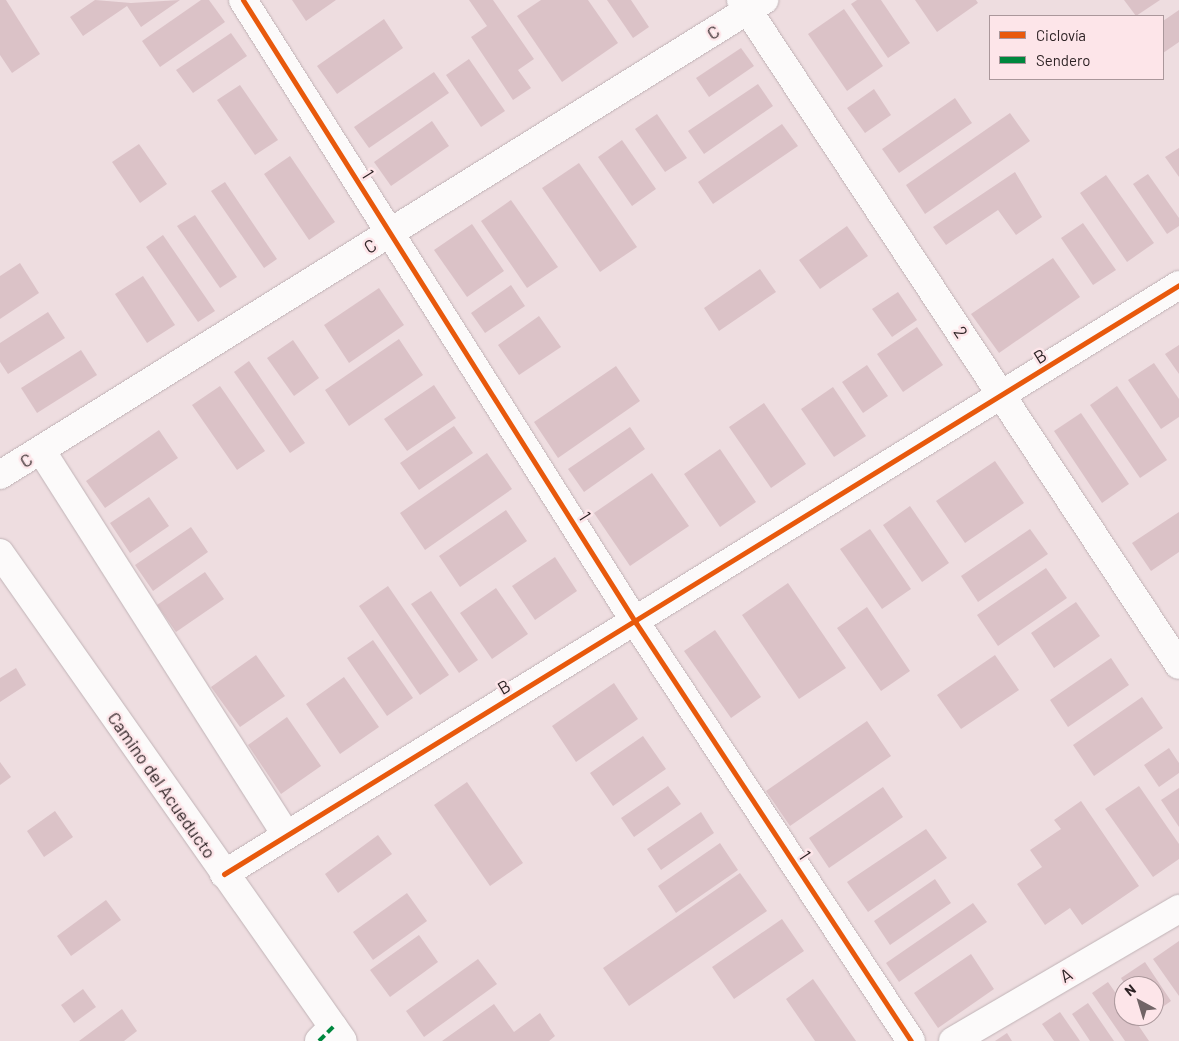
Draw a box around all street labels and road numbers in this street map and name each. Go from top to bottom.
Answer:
street label: C [703,20,723,44]
street label: 1 [357,166,379,182]
street label: C [360,234,380,258]
street label: 2 [949,322,973,342]
street label: B [1029,344,1051,368]
street label: C [16,448,36,472]
street label: 1 [574,508,596,524]
street label: B [494,675,514,699]
street label: Camino del Acueducto [103,708,221,862]
street label: 1 [794,846,816,864]
street label: A [1056,963,1076,987]

